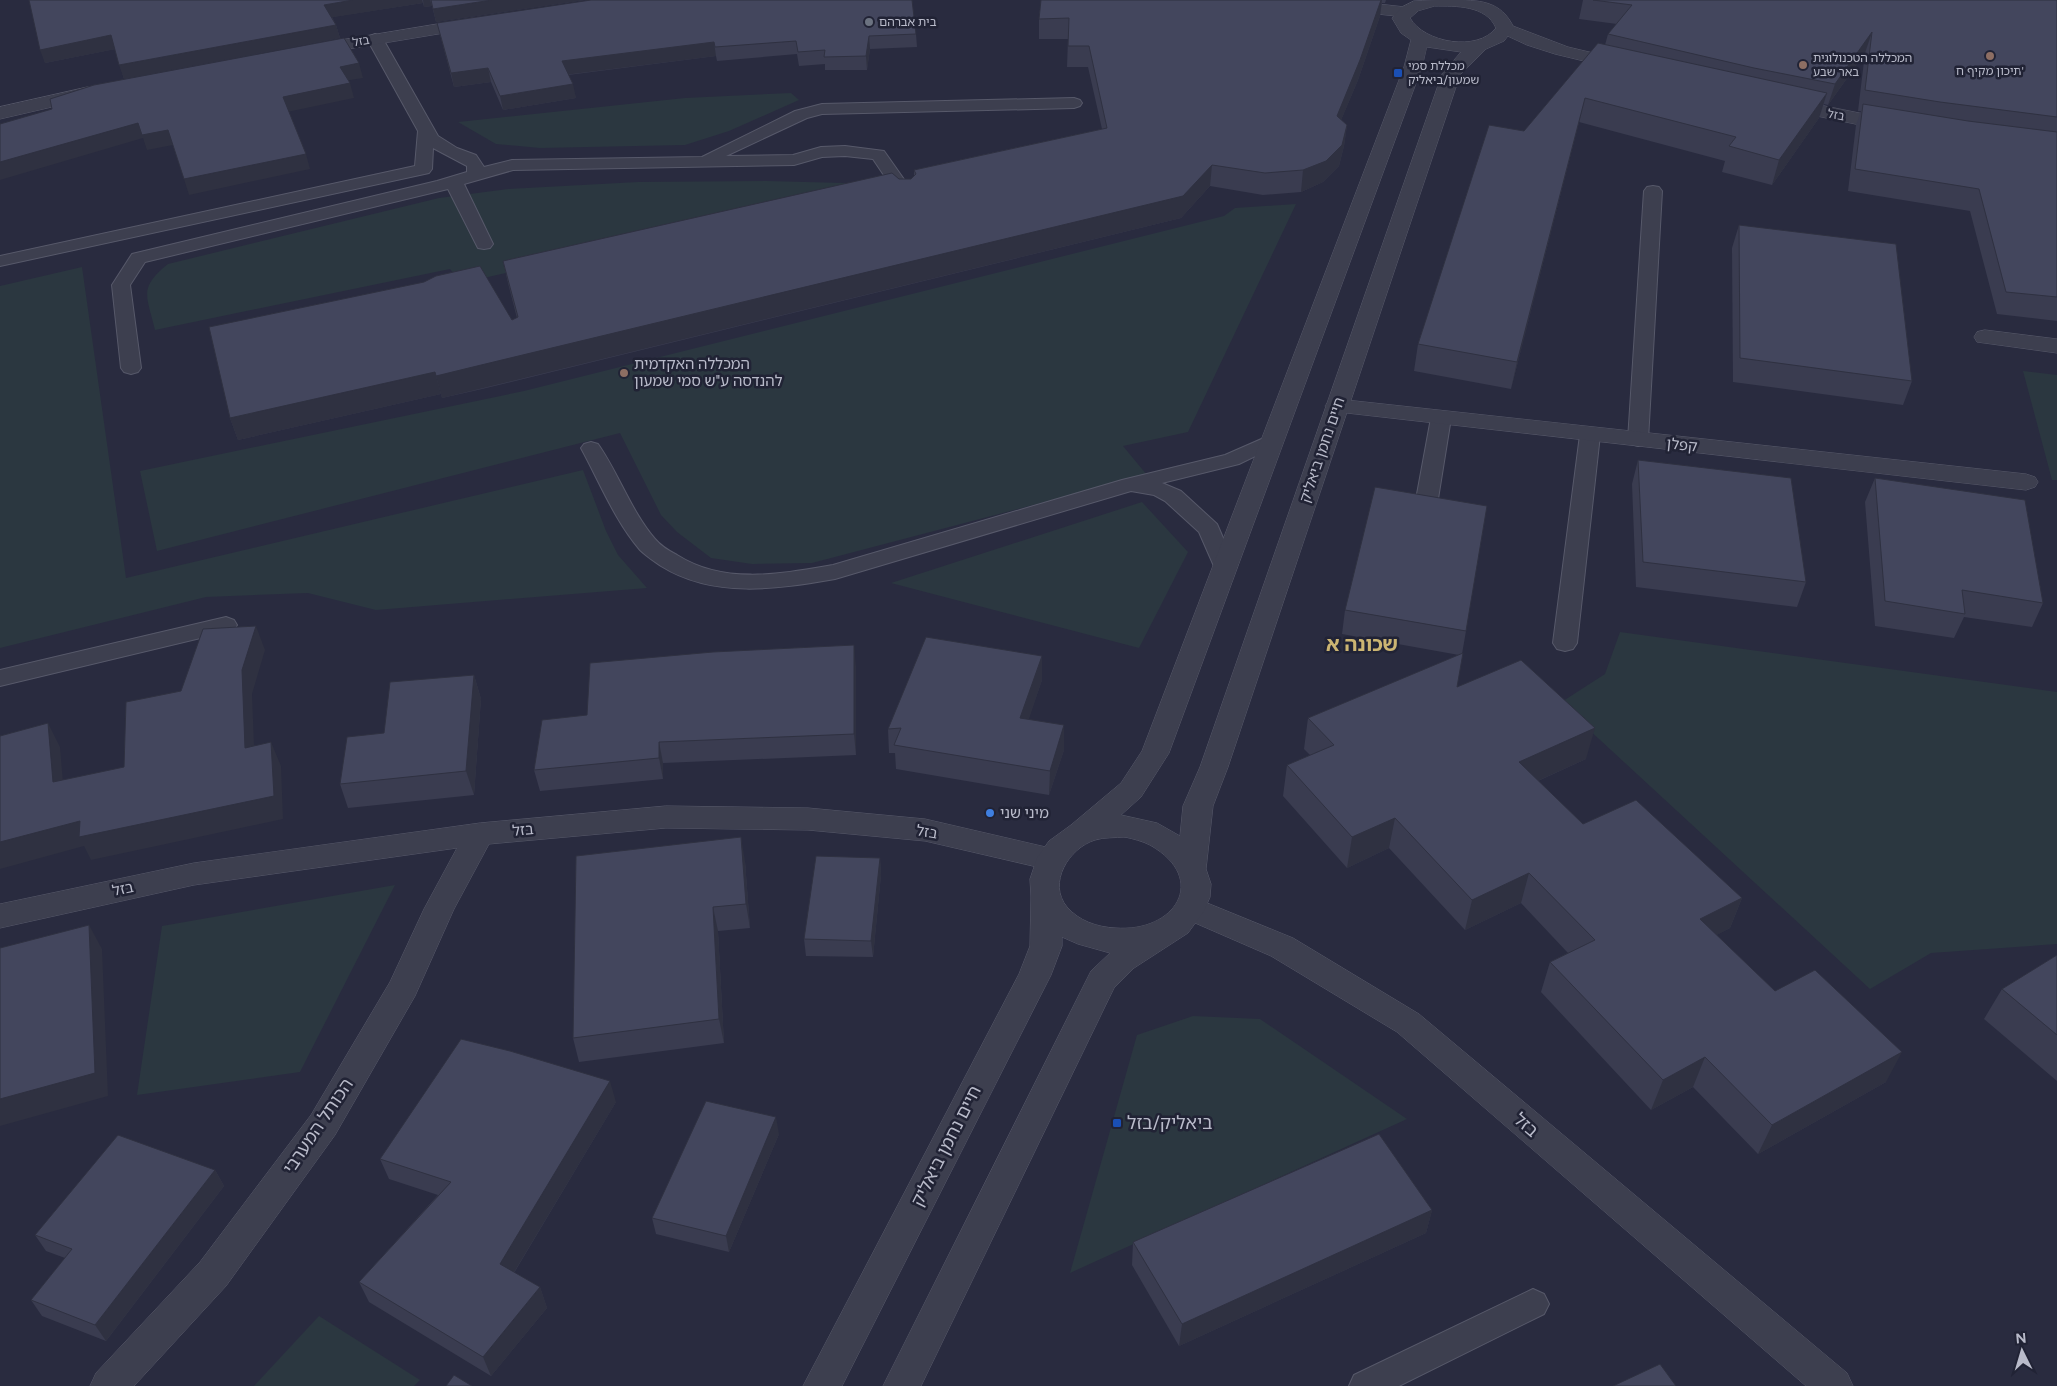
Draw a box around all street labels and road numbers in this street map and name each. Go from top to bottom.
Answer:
street label: בזל [351,33,371,49]
street label: בזל [1826,106,1846,124]
street label: חיים נחמן ביאליק [1296,395,1348,505]
street label: קפלן [1666,434,1698,456]
street label: בזל [512,820,535,840]
street label: בזל [915,821,939,843]
street label: בזל [111,878,136,900]
street label: הכותל המערבי [278,1074,358,1178]
street label: חיים נחמן ביאליק [906,1082,986,1210]
street label: בזל [1509,1108,1543,1142]

